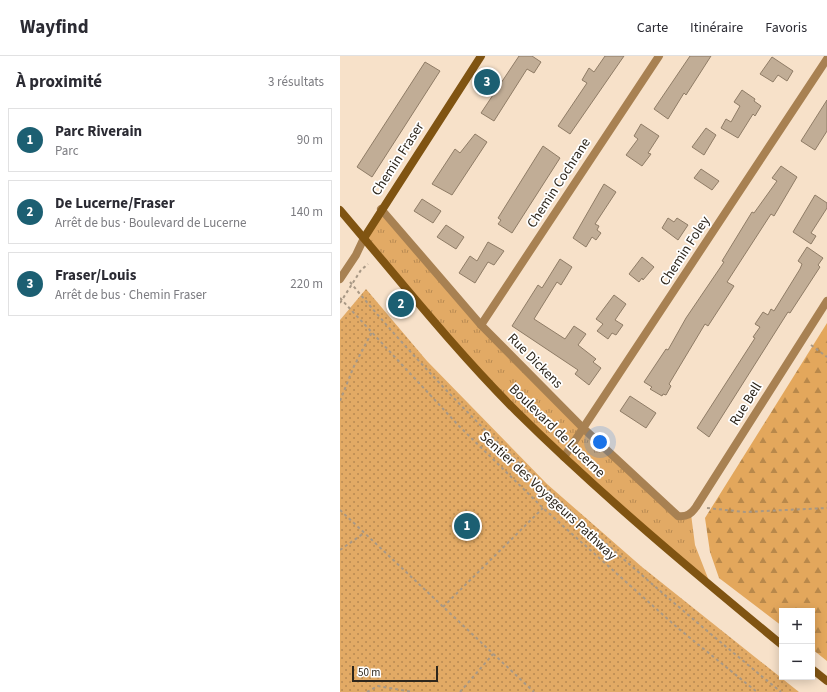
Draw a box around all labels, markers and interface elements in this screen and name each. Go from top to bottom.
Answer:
text: Wayfind [20,14,89,41]
text: Carte [637,18,668,38]
text: Itinéraire [690,18,743,38]
text: Favoris [765,18,807,38]
pin: 3 [474,67,500,97]
text: À proximité [16,70,102,94]
text: 3 résultats [268,73,324,91]
street label: Chemin Fraser [367,118,429,200]
text: Parc Riverain [55,121,142,142]
text: 1 [27,131,33,149]
text: 90 m [297,131,323,149]
street label: Chemin Cochrane [522,134,596,232]
text: Parc [55,142,79,160]
text: De Lucerne/Fraser [55,193,175,214]
text: 2 [27,203,33,221]
text: 140 m [290,203,323,221]
street label: Chemin Foley [655,212,715,290]
text: Arrêt de bus · Boulevard de Lucerne [55,214,247,232]
text: Fraser/Louis [55,265,136,286]
text: 3 [27,275,33,293]
text: 220 m [290,275,323,293]
text: Arrêt de bus · Chemin Fraser [55,286,207,304]
pin: 2 [388,289,414,319]
street label: Rue Dickens [503,329,567,393]
street label: Rue Bell [725,378,767,430]
street label: Boulevard de Lucerne [504,380,610,482]
street label: Sentier des Voyageurs Pathway [475,427,621,565]
your location [590,432,610,452]
pin: 1 [454,511,480,541]
map controls [779,608,815,680]
button: + [779,608,815,644]
button: − [779,644,815,680]
scale bar [352,664,438,683]
text: 50 m [358,665,380,680]

